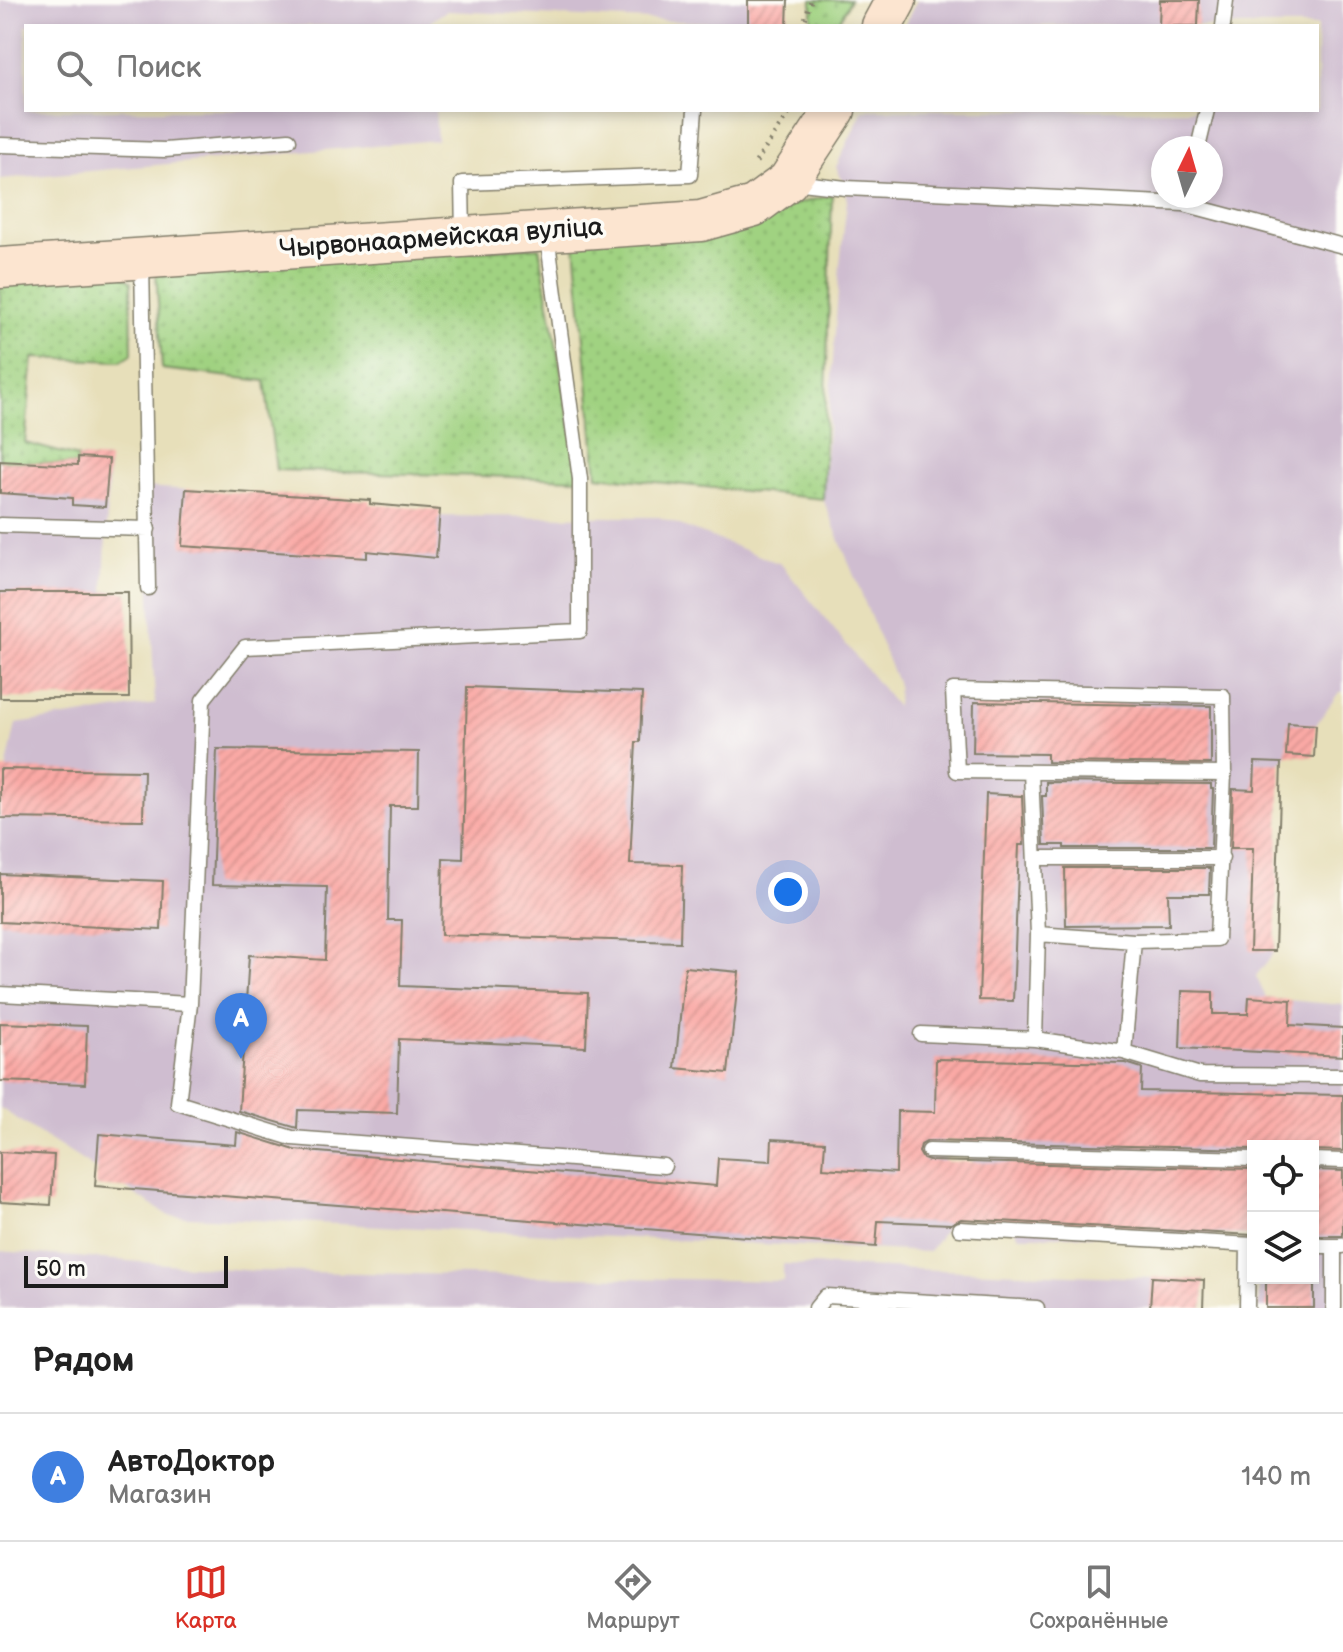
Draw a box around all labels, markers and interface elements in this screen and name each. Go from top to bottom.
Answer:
search box [24,24,1319,112]
icon: search [52,46,96,90]
text: Поиск [116,50,202,86]
north arrow [1151,136,1223,208]
street label: Чырвонаармейская вуліца [278,212,604,265]
your location [768,872,808,912]
pin: A [215,993,267,1059]
map controls [1247,1140,1319,1284]
button: locate [1247,1140,1319,1212]
button: layers [1247,1212,1319,1284]
scale bar [24,1252,228,1288]
text: 50 m [36,1256,86,1283]
text: Рядом [32,1340,134,1381]
text: АвтоДоктор [108,1444,275,1480]
text: A [50,1462,66,1493]
text: 140 m [1241,1462,1311,1493]
text: Магазин [108,1480,212,1511]
tab: Карта [175,1560,237,1635]
tab: Маршрут [586,1560,680,1635]
tab: Сохранённые [1029,1560,1168,1635]

